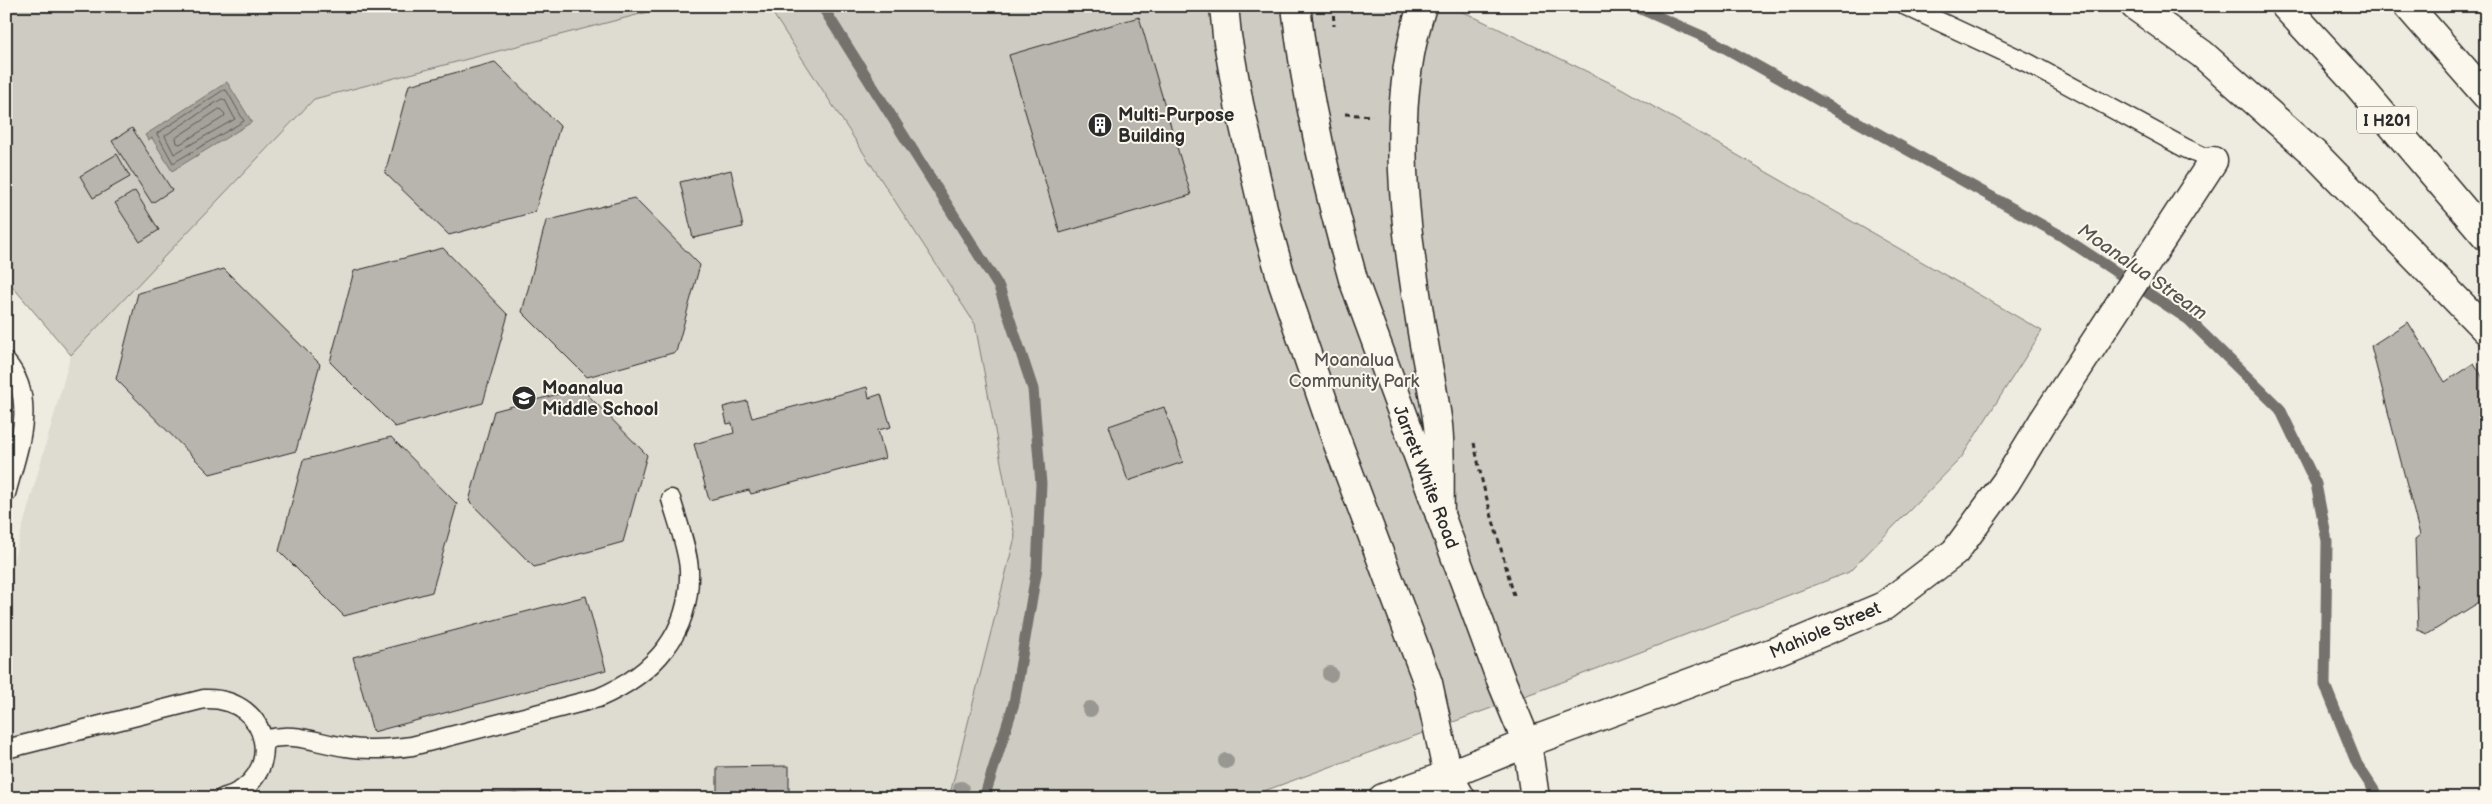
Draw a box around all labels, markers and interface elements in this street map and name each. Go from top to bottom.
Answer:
place label: Multi-Purpose Building [1118,105,1234,147]
road number: I H201 [2357,106,2417,134]
building icon: Multi-Purpose Building [1087,112,1113,138]
water label: Moanalua Stream [2073,219,2211,325]
park label: Moanalua Community Park [1289,350,1419,392]
place label: Moanalua Middle School [542,378,658,420]
school or university icon: Moanalua Middle School [511,385,537,411]
street label: Jarrett White Road [1389,403,1463,552]
street label: Mahiole Street [1767,597,1884,663]

